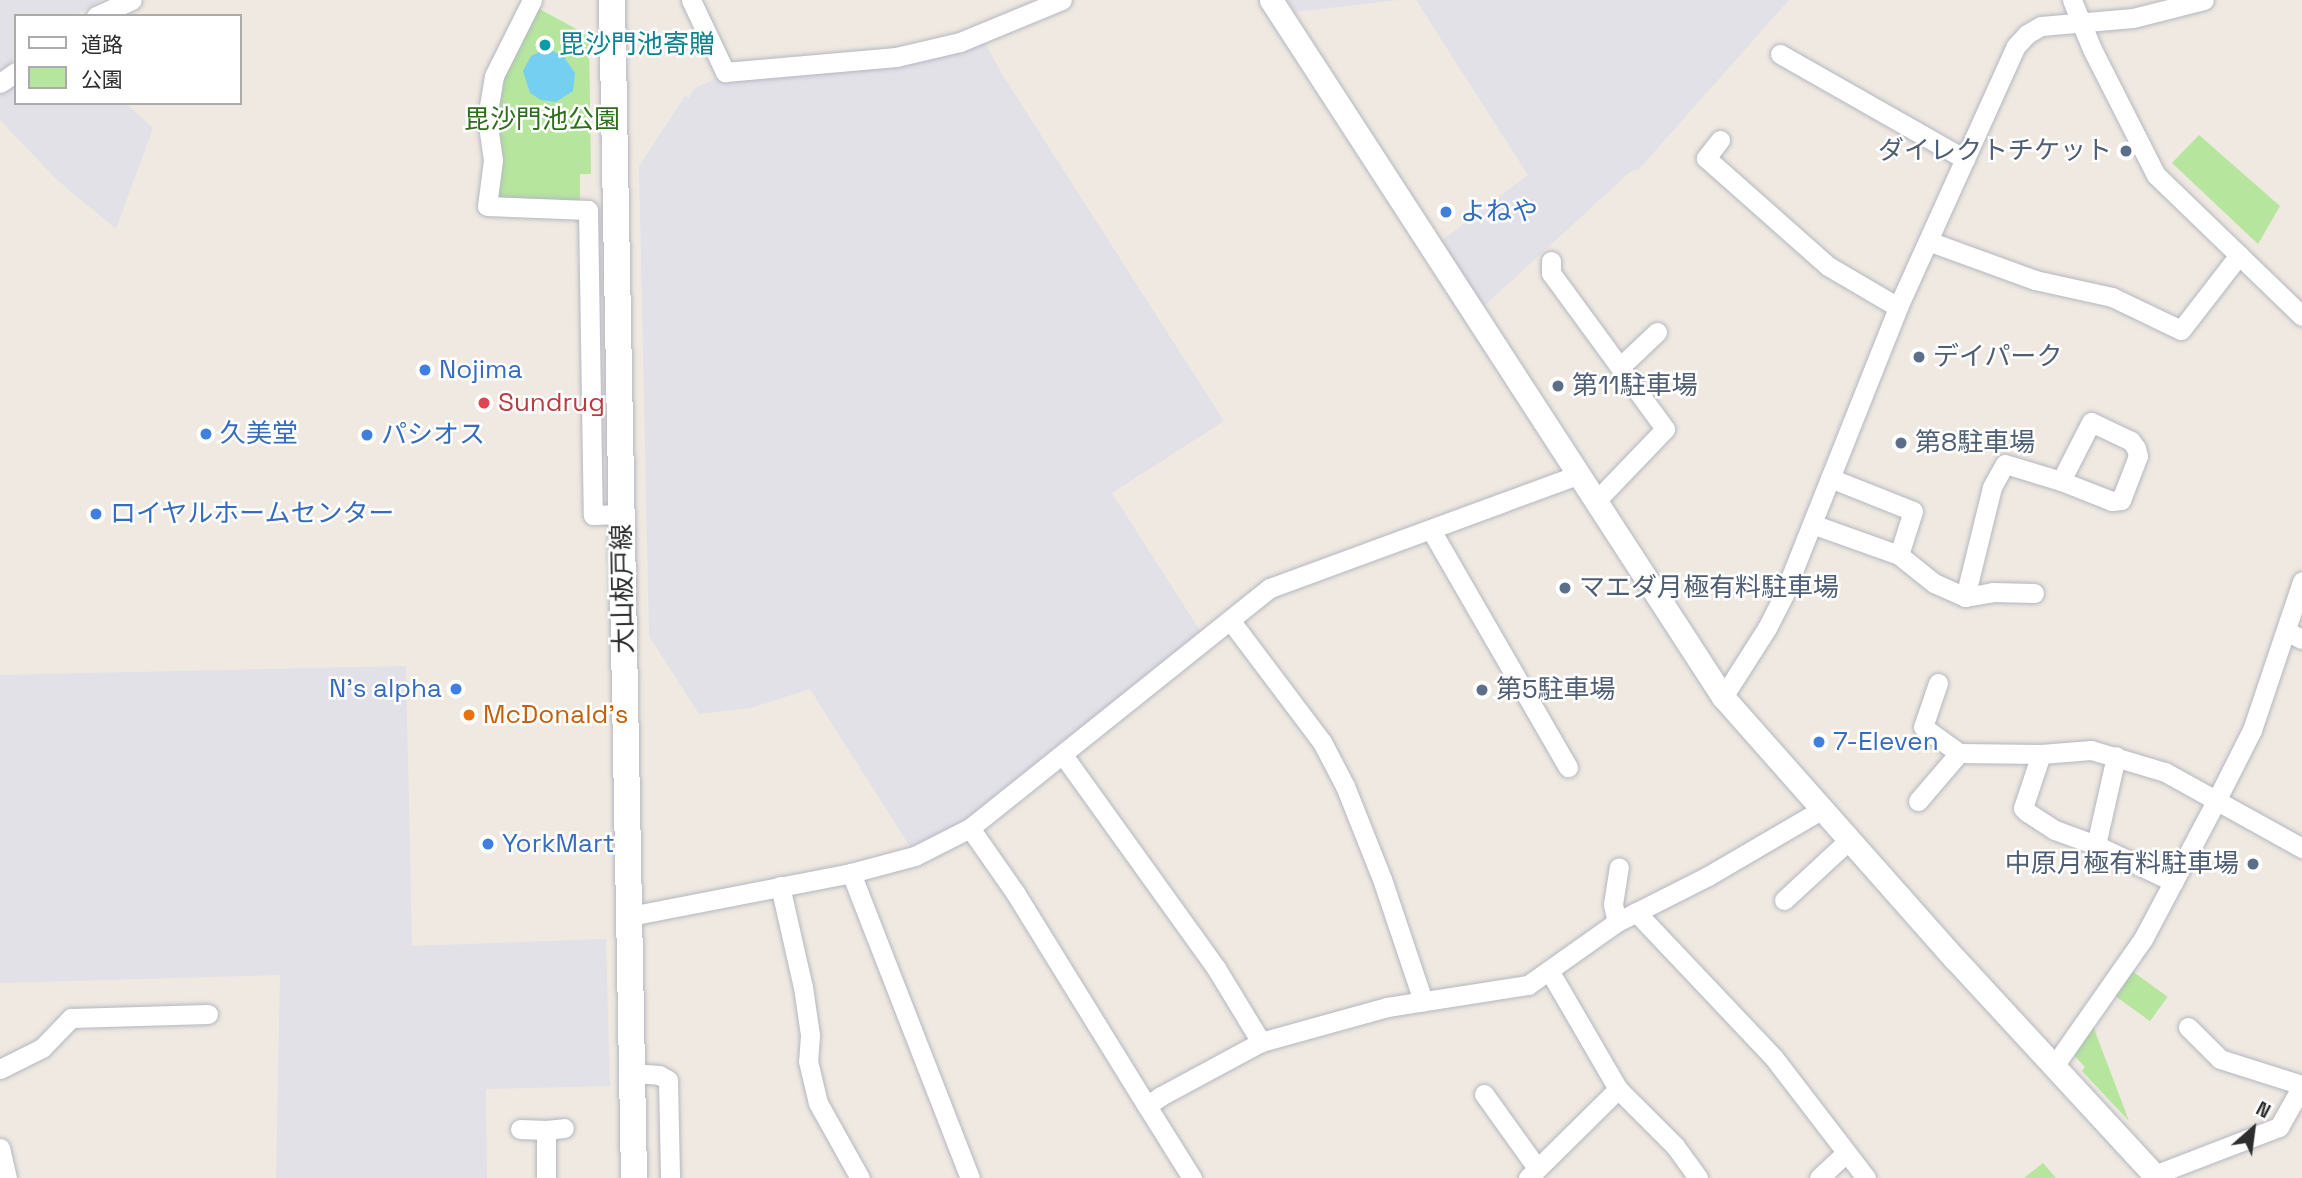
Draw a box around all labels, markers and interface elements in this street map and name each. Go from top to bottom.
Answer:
legend [14,14,242,105]
place label: 毘沙門池寄贈 [559,29,715,61]
text: 道路 [81,31,123,58]
marker: 毘沙門池寄贈 [537,37,553,53]
text: 公園 [81,66,123,93]
park label: 毘沙門池公園 [464,104,620,136]
place label: ダイレクトチケット [1878,135,2112,167]
marker: ダイレクトチケット [2118,143,2134,159]
place label: よねや [1460,196,1538,228]
marker: よねや [1438,204,1454,220]
place label: デイパーク [1933,341,2063,373]
marker: デイパーク [1911,349,1927,365]
place label: Nojima [439,354,522,386]
marker: Nojima [417,362,433,378]
place label: 第11駐車場 [1572,370,1698,402]
marker: 第11駐車場 [1550,378,1566,394]
place label: Sundrug [498,387,605,419]
marker: Sundrug [476,395,492,411]
place label: 久美堂 [220,418,298,450]
place label: パシオス [381,419,485,451]
marker: 久美堂 [198,426,214,442]
marker: パシオス [359,427,375,443]
place label: 第8駐車場 [1915,427,2035,459]
marker: 第8駐車場 [1893,435,1909,451]
place label: ロイヤルホームセンター [110,498,396,530]
marker: ロイヤルホームセンター [88,506,104,522]
street label: 大山板戸線 [606,524,640,654]
place label: マエダ月極有料駐車場 [1579,572,1839,604]
marker: マエダ月極有料駐車場 [1557,580,1573,596]
place label: N's alpha [329,673,442,705]
place label: 第5駐車場 [1496,674,1616,706]
marker: N's alpha [448,681,464,697]
marker: 第5駐車場 [1474,682,1490,698]
place label: McDonald's [483,699,628,731]
marker: McDonald's [461,707,477,723]
place label: 7-Eleven [1833,726,1939,758]
marker: 7-Eleven [1811,734,1827,750]
place label: YorkMart [502,828,615,860]
marker: YorkMart [480,836,496,852]
place label: 中原月極有料駐車場 [2005,848,2239,880]
marker: 中原月極有料駐車場 [2245,856,2261,872]
north arrow [2218,1094,2288,1164]
text: N [2252,1096,2275,1124]

